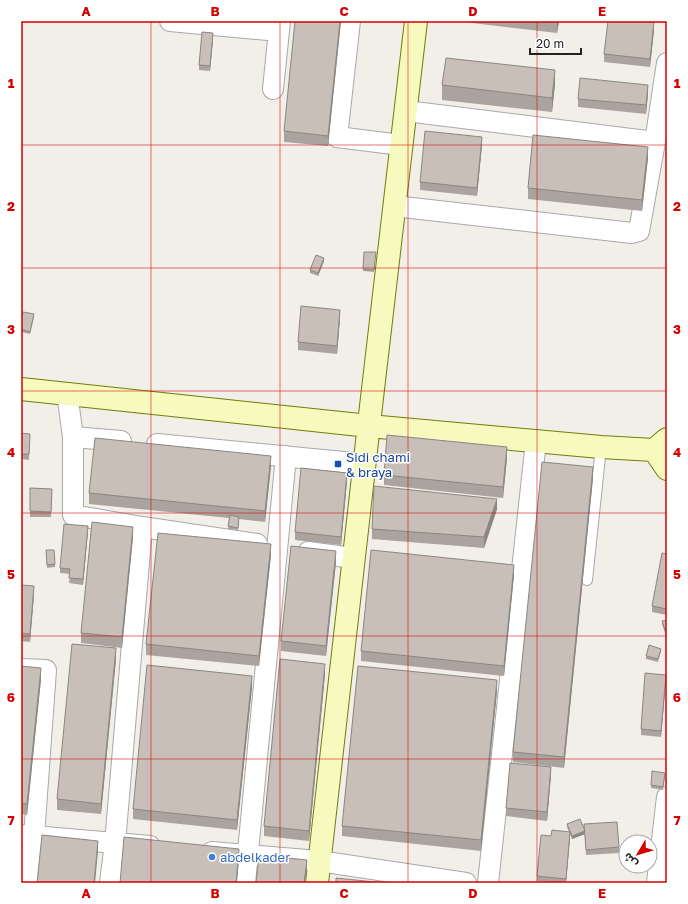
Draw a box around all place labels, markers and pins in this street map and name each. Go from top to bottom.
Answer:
place label: Sidi chami & braya [346,449,410,480]
marker: Sidi chami & braya [333,459,343,469]
place label: abdelkader [220,849,290,865]
marker: abdelkader [207,852,217,862]

